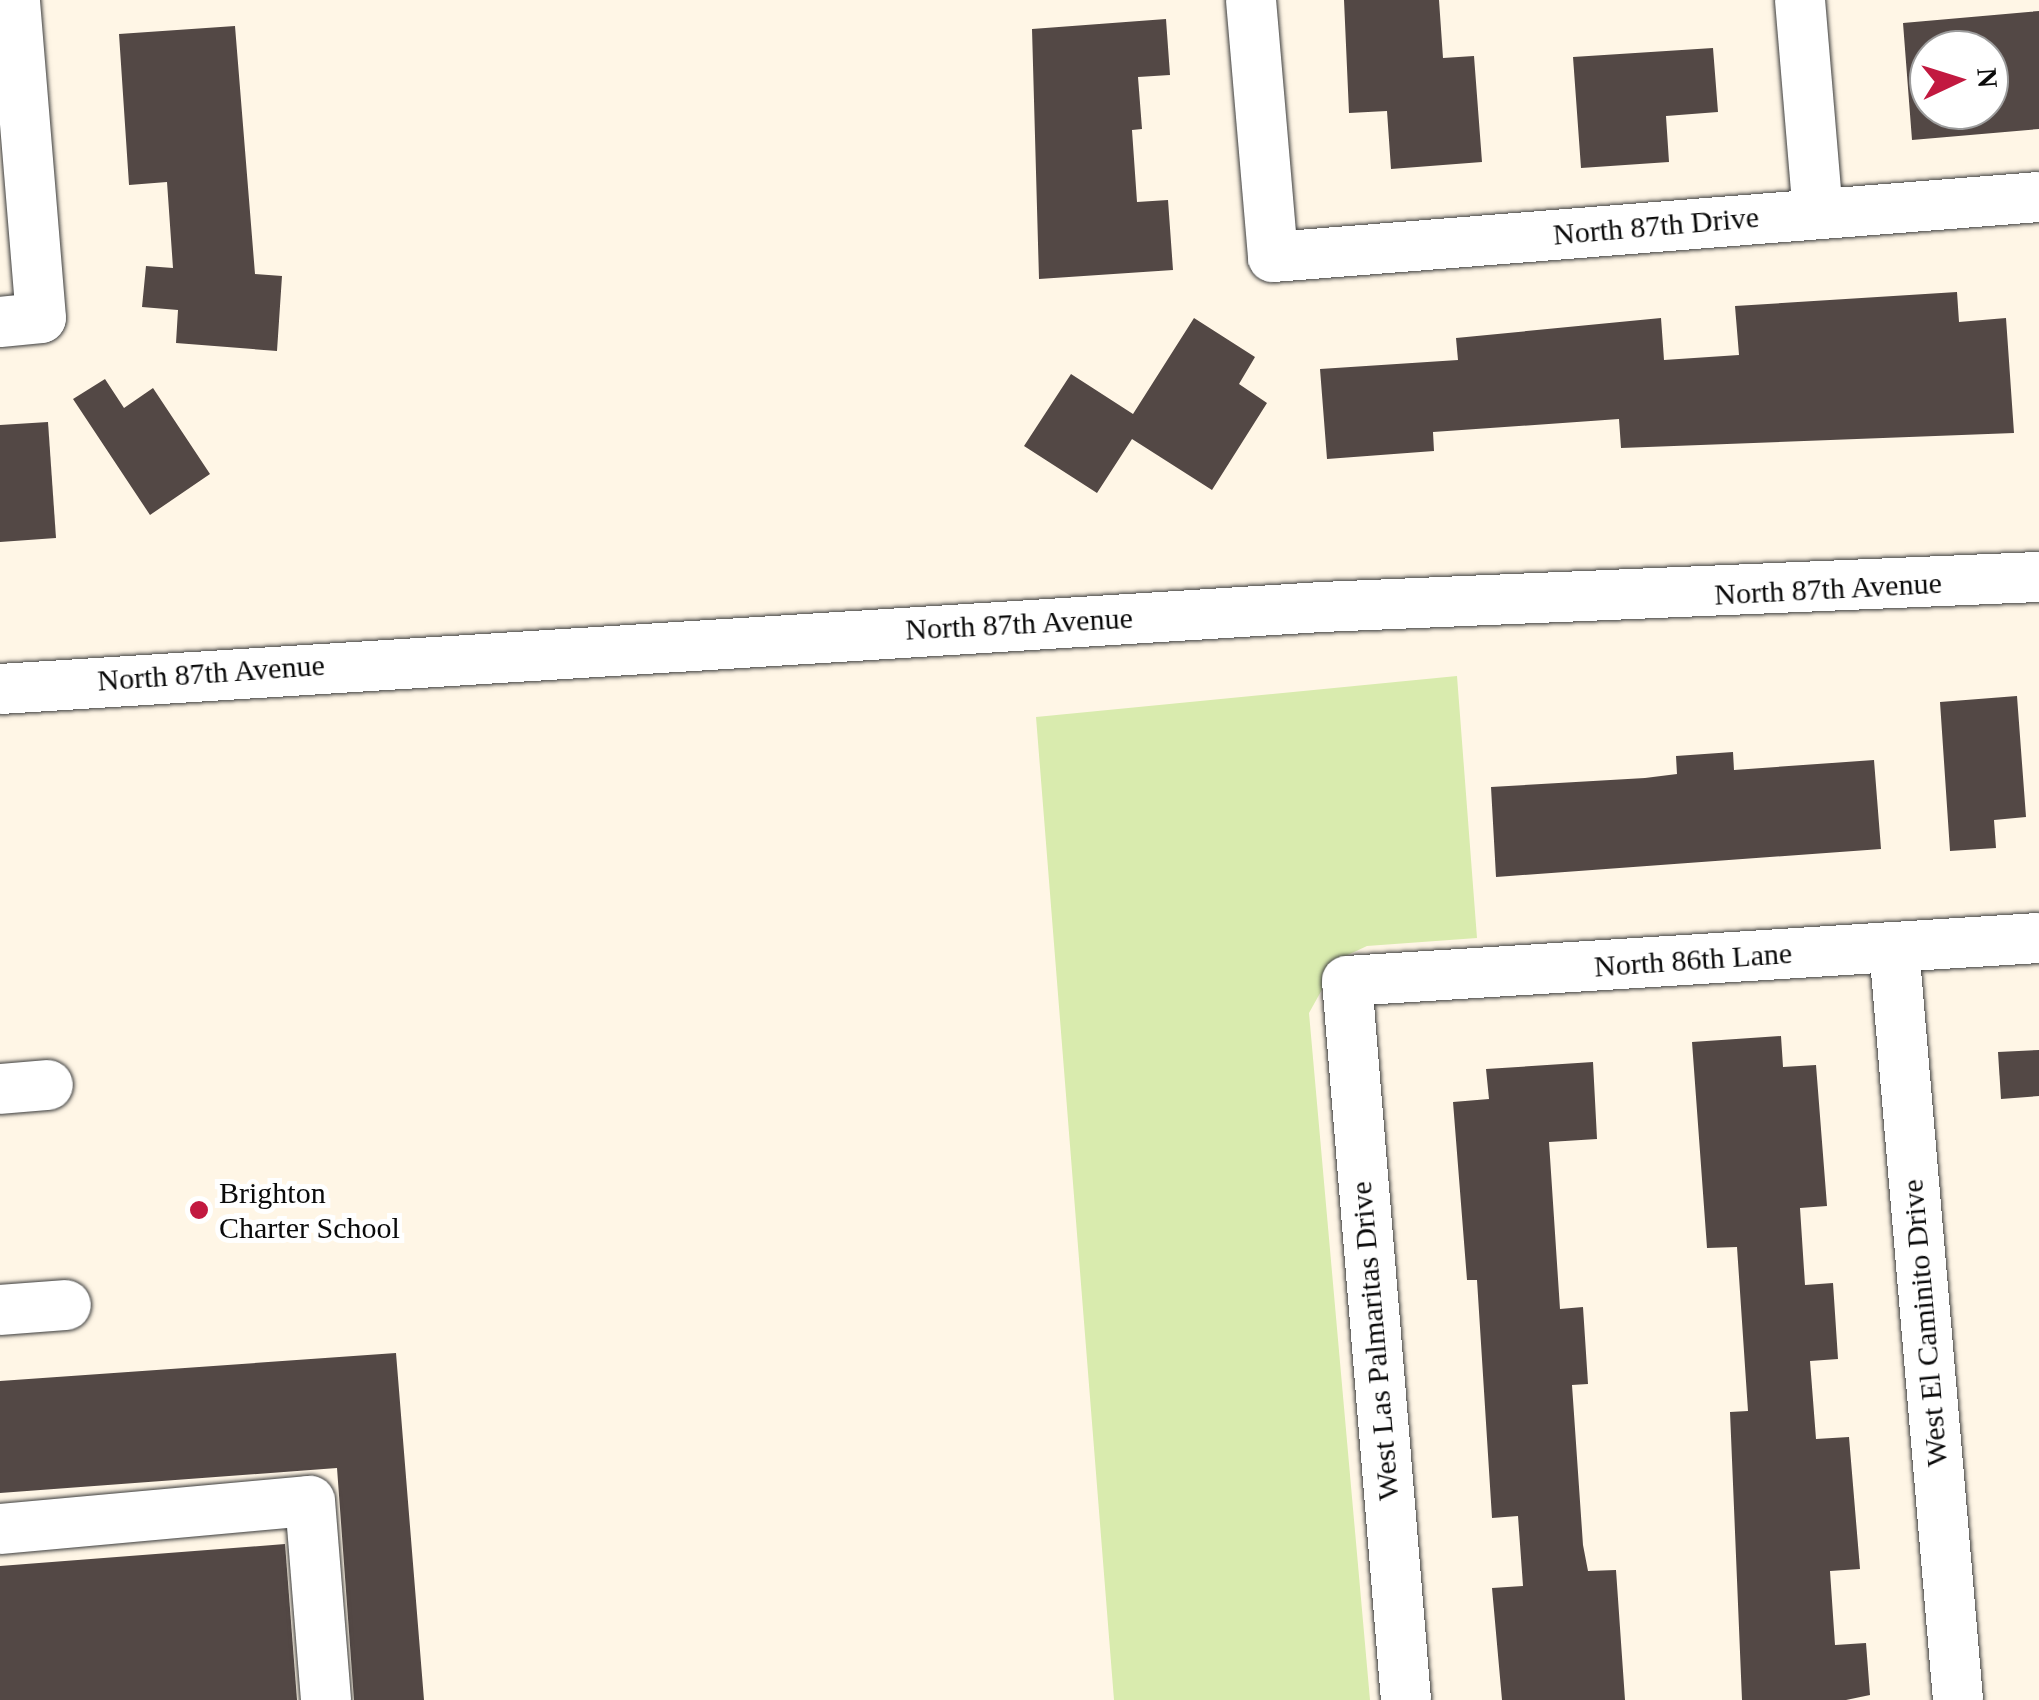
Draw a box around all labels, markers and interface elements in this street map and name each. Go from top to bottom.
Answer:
north arrow [1909,30,2009,130]
text: N [1971,67,2004,89]
street label: North 87th Drive [1552,199,1760,253]
street label: North 87th Avenue [1713,565,1943,613]
street label: North 87th Avenue [904,600,1134,648]
street label: North 87th Avenue [95,647,327,699]
street label: North 86th Lane [1593,935,1793,985]
place label: Brighton Charter School [219,1175,400,1246]
street label: West El Caminito Drive [1895,1178,1955,1468]
street label: West Las Palmaritas Drive [1343,1180,1407,1502]
marker: Brighton Charter School [188,1199,210,1221]

